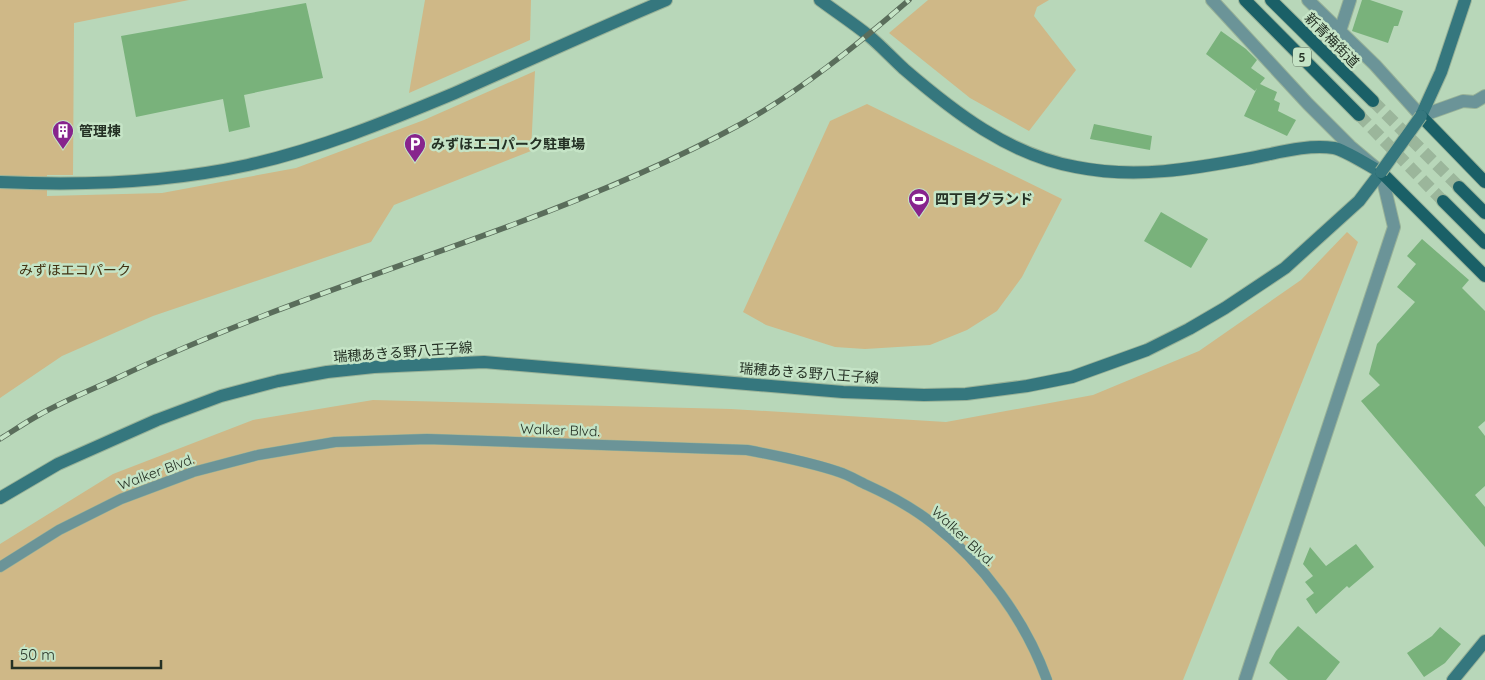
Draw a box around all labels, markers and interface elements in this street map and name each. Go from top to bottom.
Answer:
street label: 新青梅街道 [1301,9,1363,71]
road number: 5 [1293,48,1311,66]
building icon: 管理棟 [51,119,75,150]
place label: 管理棟 [79,122,121,140]
parking icon: みずほエコパーク駐車場 [403,132,427,163]
place label: みずほエコパーク駐車場 [431,135,585,153]
sports icon: 四丁目グランド [907,187,931,218]
place label: 四丁目グランド [935,190,1033,208]
park label: みずほエコパーク [19,261,131,279]
street label: 瑞穂あきる野八王子線 [333,338,473,366]
street label: 瑞穂あきる野八王子線 [739,359,879,387]
street label: Walker Blvd. [520,420,600,440]
street label: Walker Blvd. [115,450,197,494]
street label: Walker Blvd. [928,502,998,570]
scale bar [12,638,161,670]
text: 50 m [20,645,55,664]

